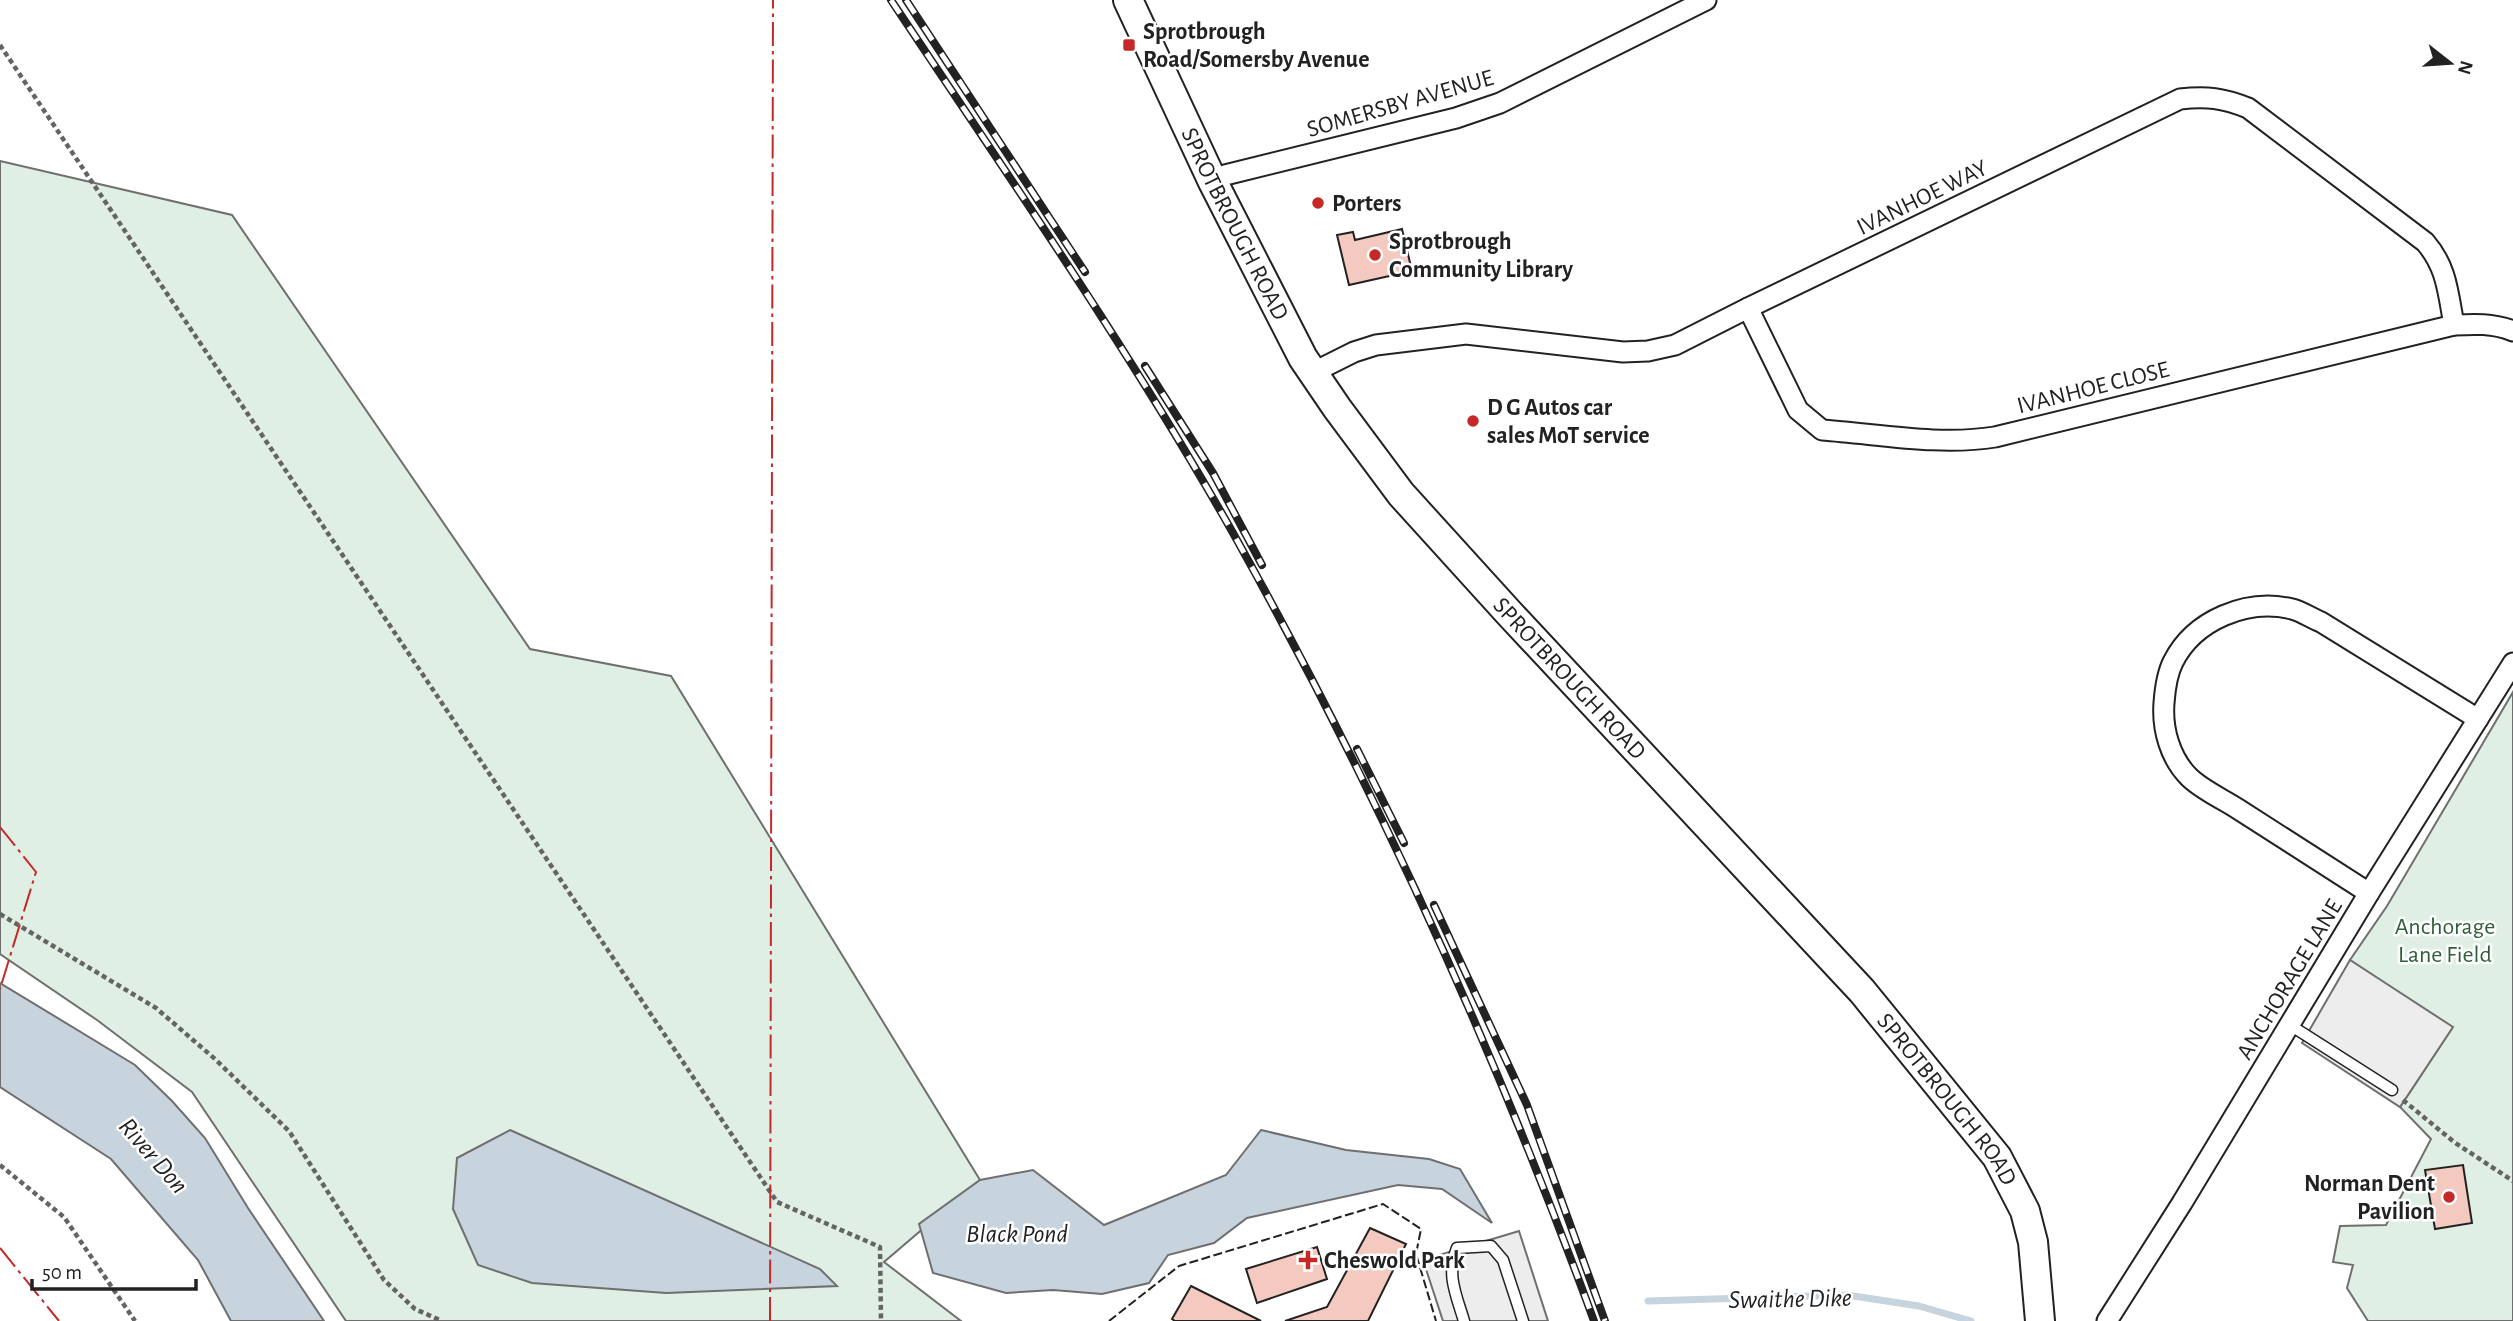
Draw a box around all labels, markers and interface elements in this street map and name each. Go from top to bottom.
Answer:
place label: Sprotbrough Road/Somersby Avenue [1143,20,1369,72]
north arrow [2415,28,2485,98]
marker: Sprotbrough Road/Somersby Avenue [1121,37,1137,53]
text: N [2454,58,2476,77]
street label: SOMERSBY AVENUE [1304,66,1497,142]
street label: SPROTBROUGH ROAD [1176,124,1292,324]
street label: IVANHOE WAY [1853,156,1992,240]
place label: Porters [1332,192,1402,216]
marker: Porters [1310,195,1326,211]
place label: Sprotbrough Community Library [1389,230,1573,282]
marker: Sprotbrough Community Library [1367,247,1383,263]
street label: IVANHOE CLOSE [2015,357,2172,418]
place label: D G Autos car sales MoT service [1487,396,1650,448]
marker: D G Autos car sales MoT service [1465,413,1481,429]
street label: SPROTBROUGH ROAD [1488,593,1650,764]
street label: ANCHORAGE LANE [2233,895,2347,1064]
park label: Anchorage Lane Field [2395,915,2495,967]
street label: SPROTBROUGH ROAD [1872,1009,2020,1189]
water label: River Don [114,1113,193,1198]
place label: Norman Dent Pavilion [2304,1172,2435,1224]
marker: Norman Dent Pavilion [2441,1189,2457,1205]
water label: Black Pond [966,1221,1068,1247]
scale bar [32,1248,196,1292]
place label: Cheswold Park [1324,1249,1465,1273]
marker: Cheswold Park [1298,1250,1318,1270]
text: 50 m [42,1262,82,1283]
water label: Swaithe Dike [1728,1285,1852,1313]

